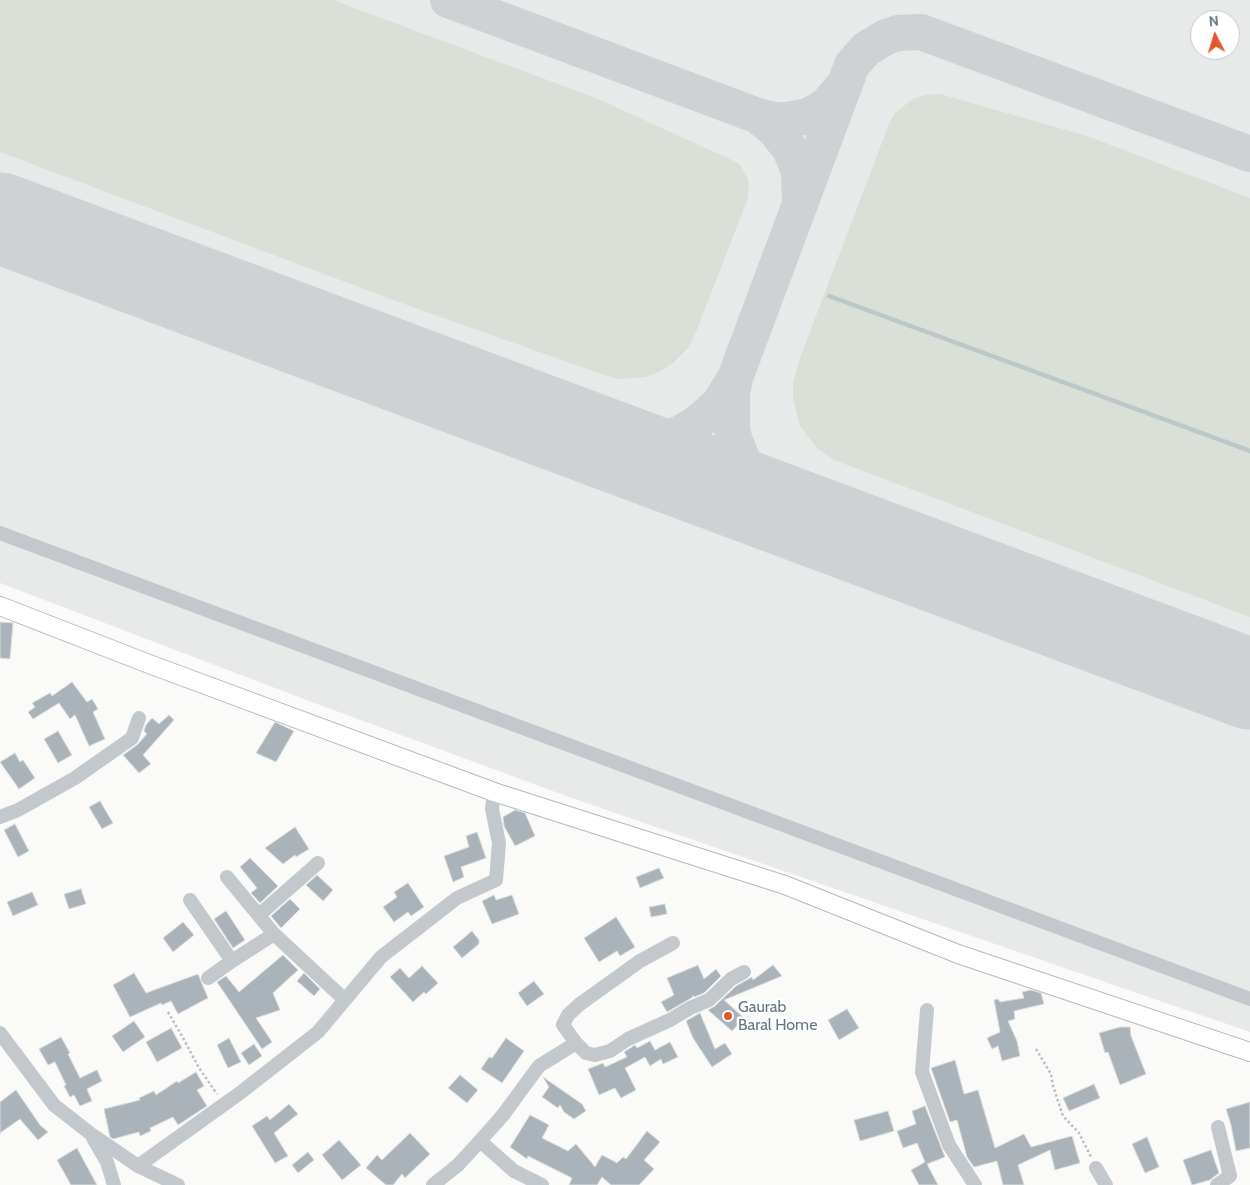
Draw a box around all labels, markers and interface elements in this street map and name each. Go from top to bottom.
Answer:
north arrow [1190,10,1240,60]
text: N [1208,12,1219,30]
place label: Gaurab Baral Home [738,997,817,1035]
marker: Gaurab Baral Home [722,1010,734,1022]

